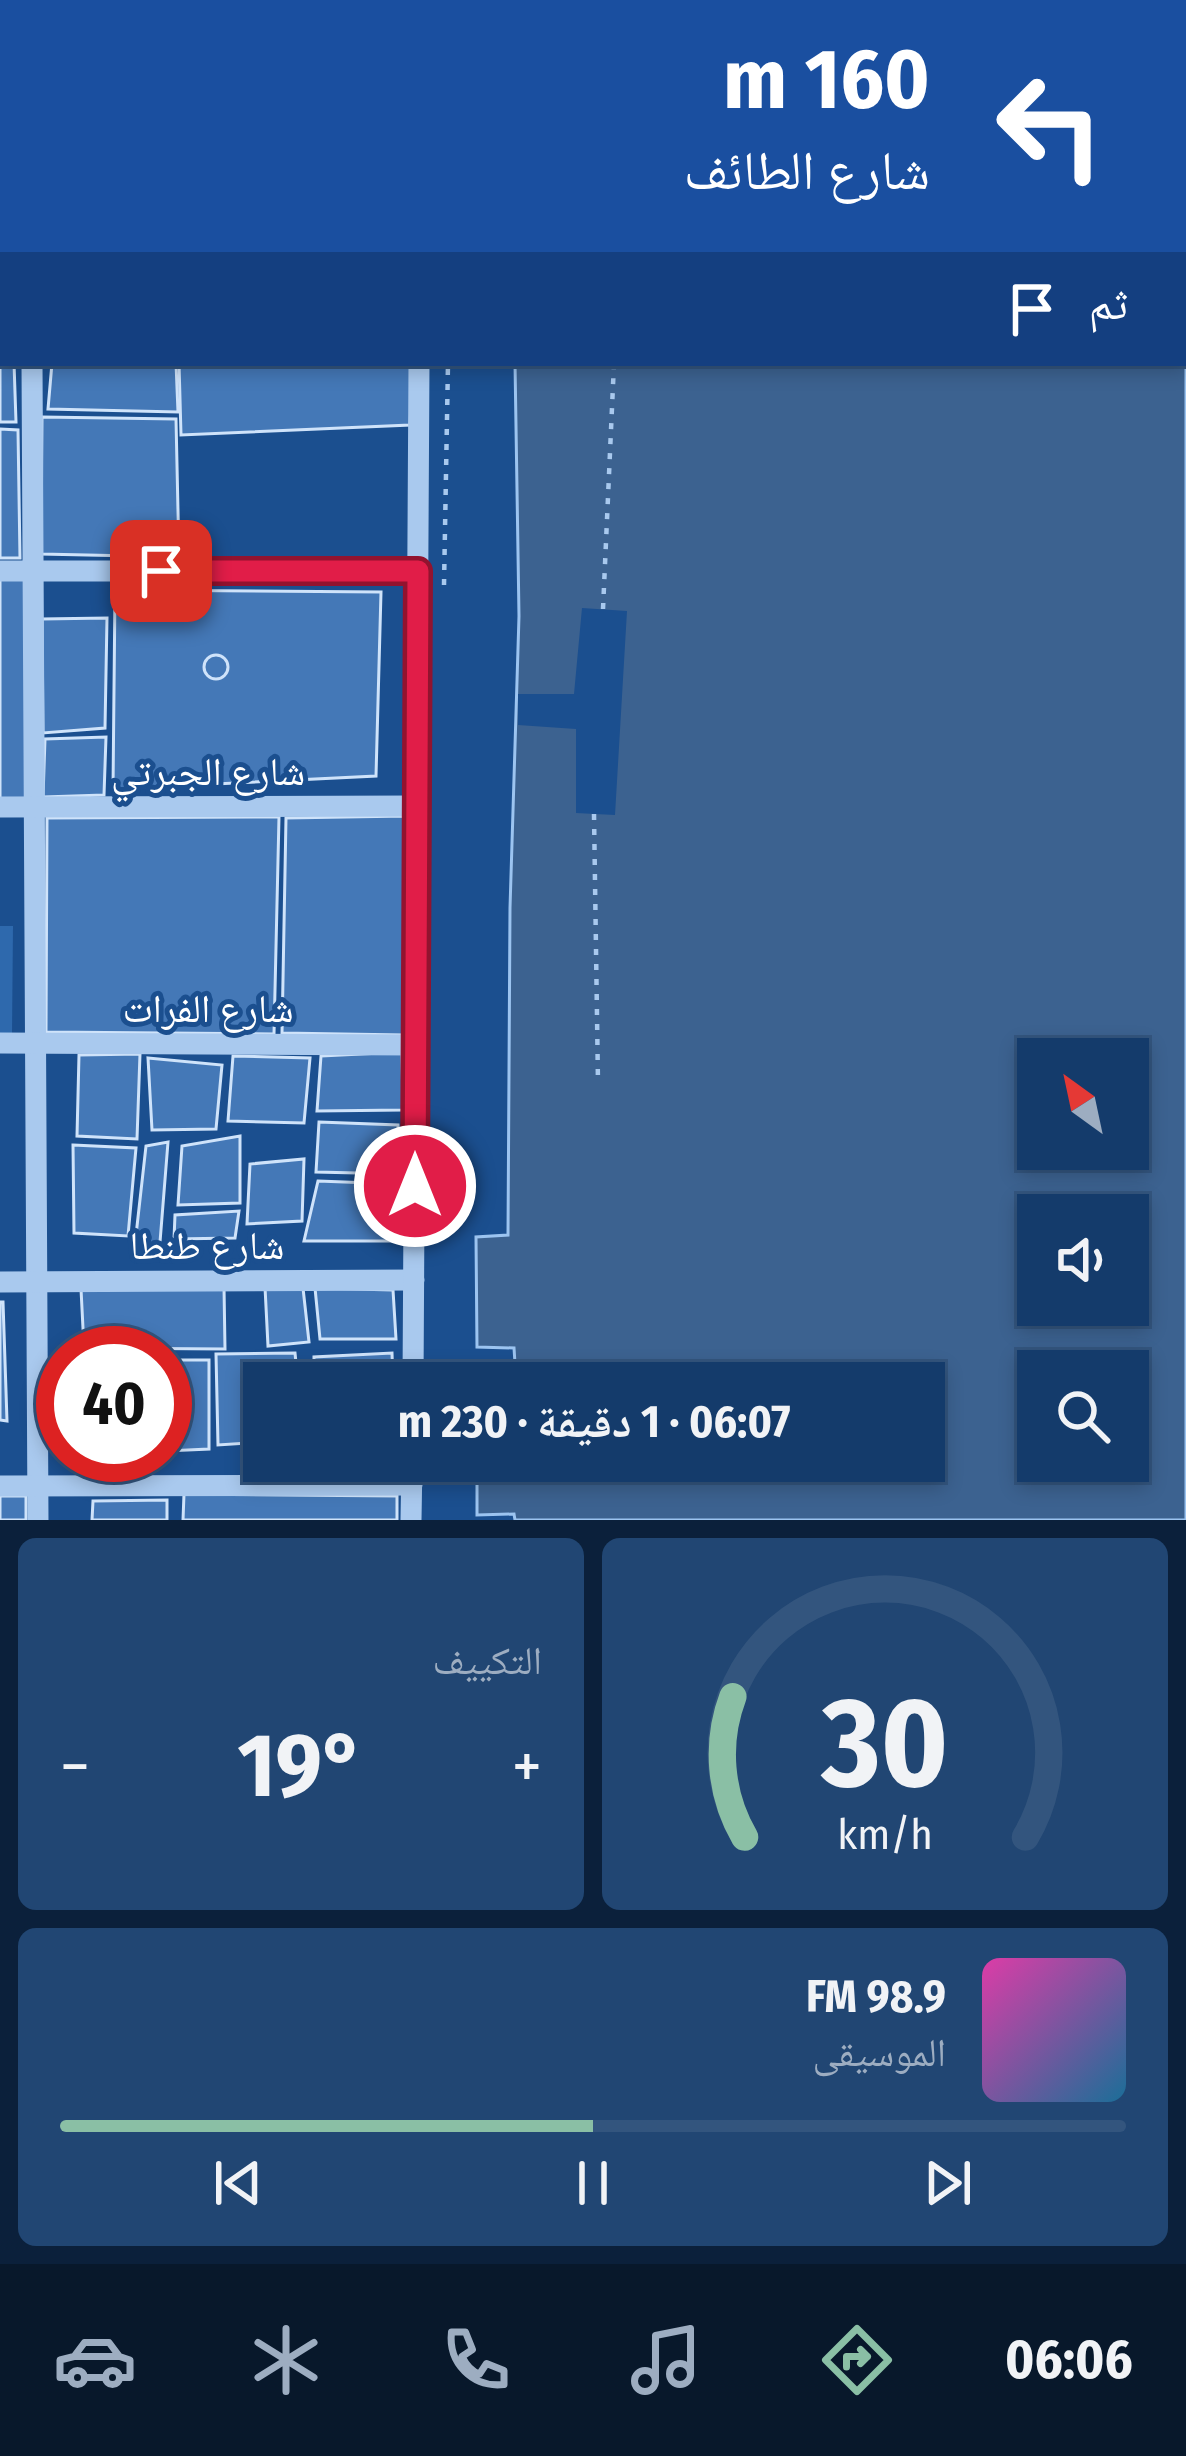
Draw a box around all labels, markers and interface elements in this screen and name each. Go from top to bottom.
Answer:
text: 160 m [723,29,930,130]
icon: left [972,48,1128,204]
text: شارع الطائف [684,139,930,203]
icon: arrive [999,276,1065,342]
text: ثم [1089,277,1128,331]
pin [110,520,212,622]
icon: arrive [128,538,194,604]
street label: شارع الجبرتي [111,749,305,803]
street label: شارع الفرات [122,986,294,1033]
north arrow [1017,1038,1149,1170]
map controls [1017,1038,1149,1482]
position arrow [352,1123,478,1249]
button: sound [1017,1194,1149,1326]
street label: شارع طنطا [130,1223,284,1270]
speed limit sign: 40 [36,1326,192,1482]
button: search [1017,1350,1149,1482]
text: 06:07 · 1 دقيقة · 230 m [398,1395,790,1449]
text: التكييف [433,1638,542,1684]
text: 30 [820,1669,949,1819]
text: 19° [238,1712,364,1820]
text: − [60,1727,90,1806]
text: + [512,1727,542,1806]
text: km/h [837,1809,933,1860]
text: 98.9 FM [806,1970,946,2024]
text: الموسيقى [813,2030,946,2076]
icon: previous [205,2150,271,2216]
icon: pause [560,2150,626,2216]
icon: next [915,2150,981,2216]
icon: car [53,2318,137,2402]
icon: climate [244,2318,328,2402]
icon: phone [434,2318,518,2402]
icon: music [624,2318,708,2402]
icon: directions [815,2318,899,2402]
text: 06:06 [1005,2328,1133,2392]

